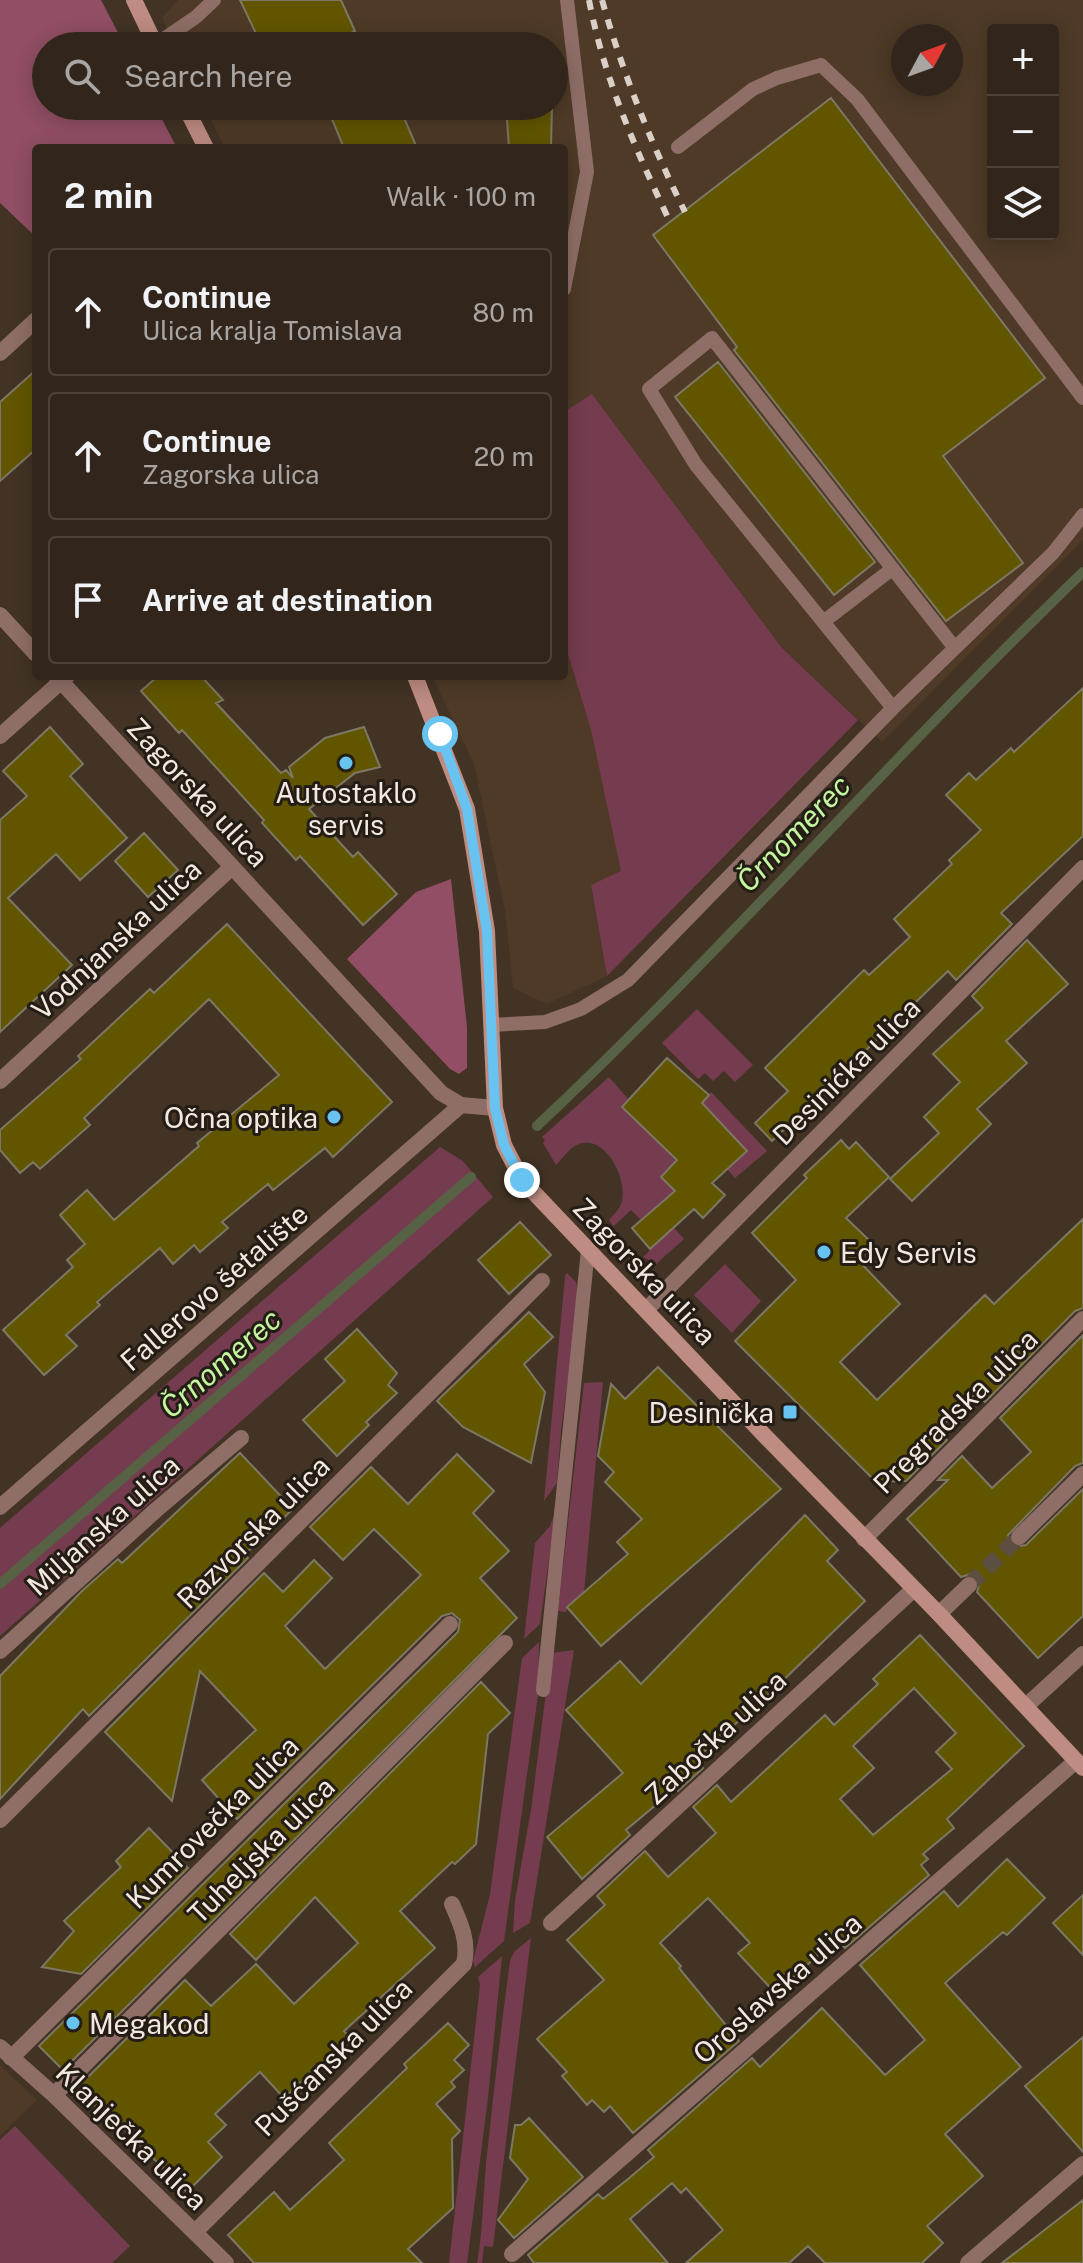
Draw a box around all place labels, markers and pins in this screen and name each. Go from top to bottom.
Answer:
marker: Autostaklo servis [337,754,355,772]
place label: Autostaklo servis [275,776,417,841]
place label: Očna optika [164,1101,318,1134]
marker: Očna optika [325,1108,343,1126]
place label: Edy Servis [840,1236,977,1269]
marker: Edy Servis [815,1243,833,1261]
place label: Desinička [648,1396,774,1429]
marker: Desinička [781,1403,799,1421]
place label: Megakod [89,2007,209,2040]
marker: Megakod [64,2014,82,2032]

